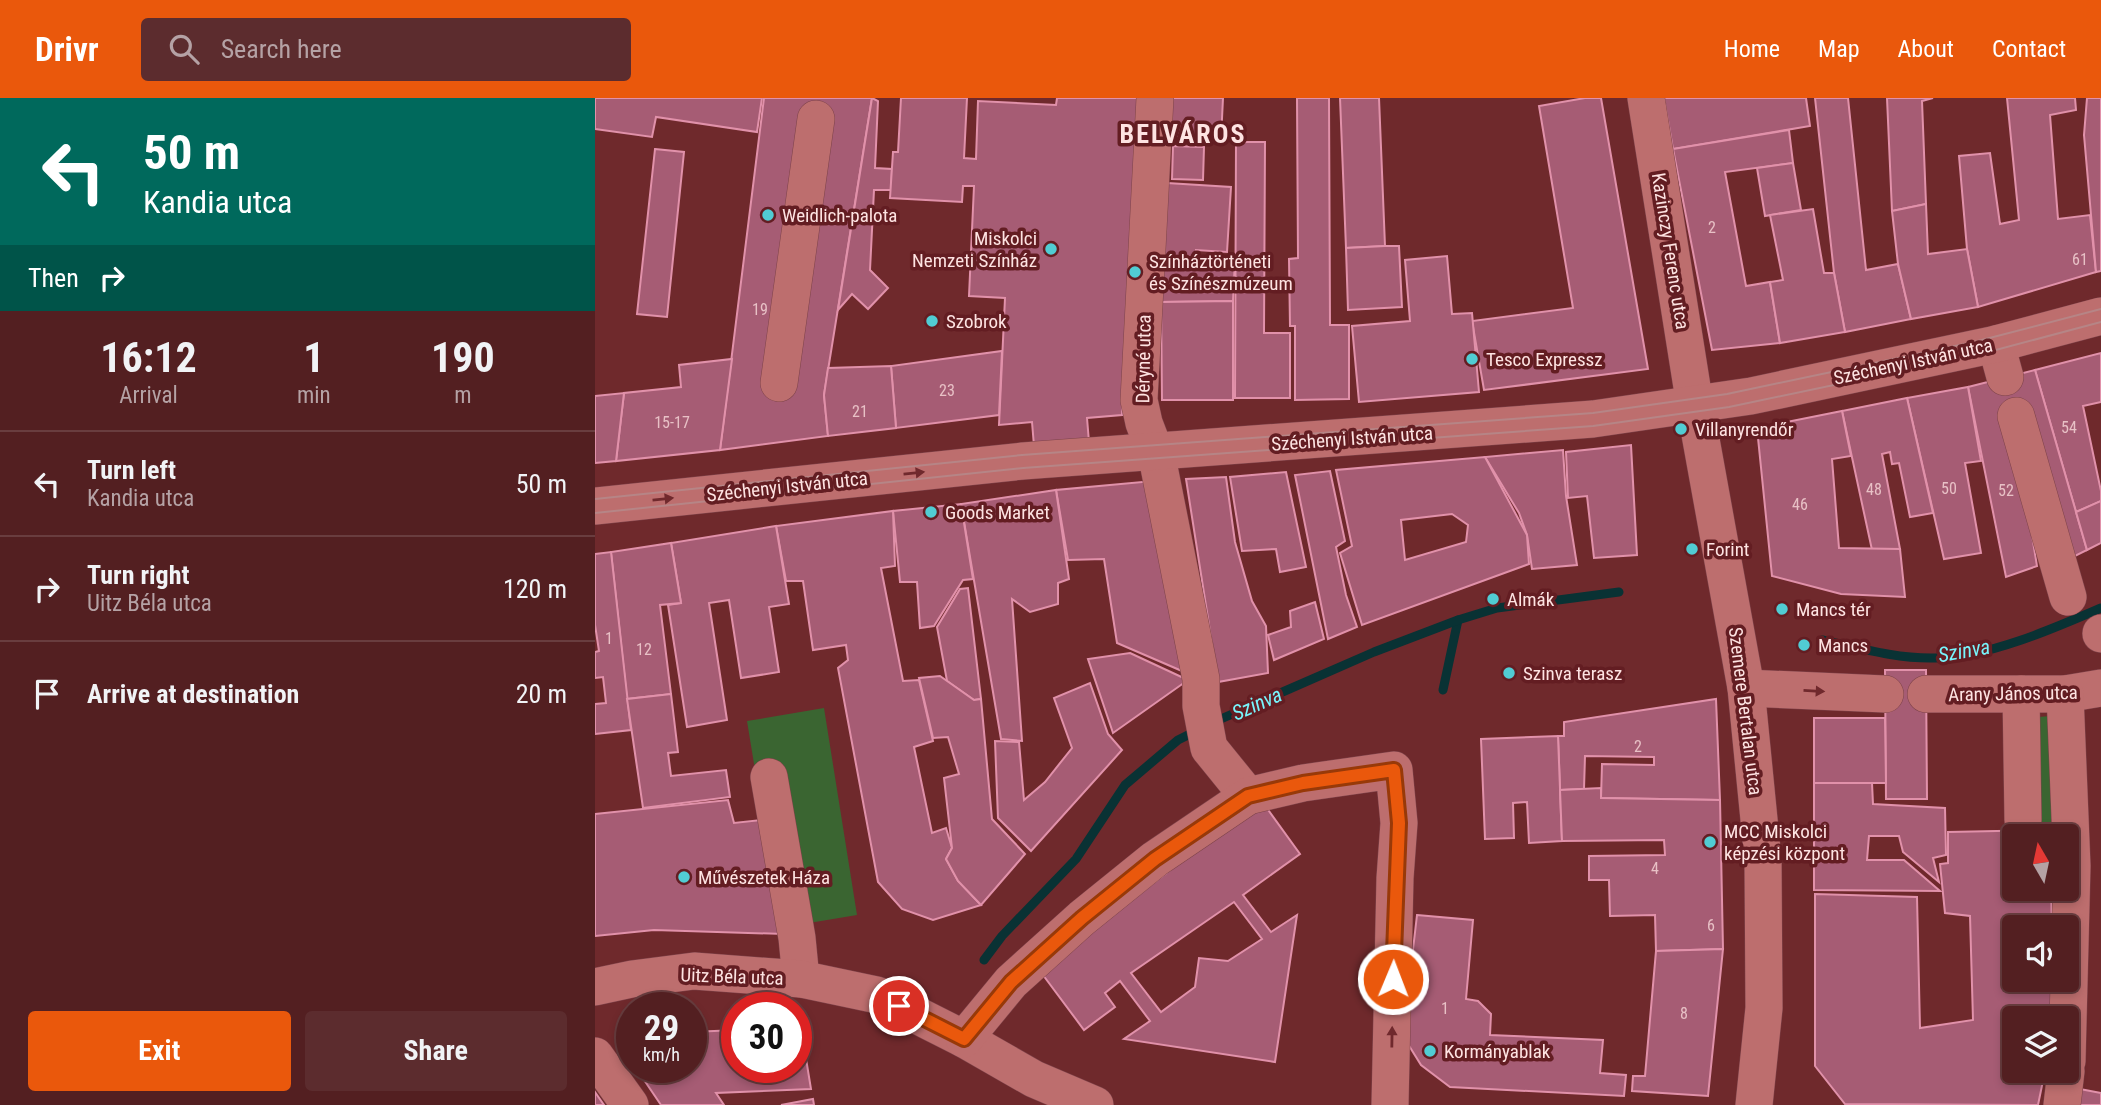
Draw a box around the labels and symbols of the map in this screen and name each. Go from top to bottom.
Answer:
district label: BELVÁROS [1120,119,1246,149]
street label: Kazinczy Ferenc utca [1647,171,1694,331]
place label: Weidlich-palota [782,204,897,227]
marker: Weidlich-palota [760,207,776,223]
house number: 2 [1708,218,1716,237]
place label: Miskolci Nemzeti Színház [912,227,1037,272]
marker: Miskolci Nemzeti Színház [1043,241,1059,257]
place label: Színháztörténeti és Színészmúzeum [1149,250,1293,295]
house number: 61 [2072,250,2088,269]
marker: Színháztörténeti és Színészmúzeum [1127,264,1143,280]
house number: 19 [752,300,768,319]
place label: Szobrok [946,310,1007,333]
marker: Szobrok [924,313,940,329]
street label: Déryné utca [1131,314,1156,404]
street label: Széchenyi István utca [1831,333,1995,390]
place label: Tesco Expressz [1486,348,1603,371]
marker: Tesco Expressz [1464,351,1480,367]
house number: 23 [939,381,955,400]
house number: 21 [852,402,868,421]
house number: 15-17 [654,413,690,432]
place label: Villanyrendőr [1695,418,1794,441]
house number: 54 [2061,418,2077,437]
street label: Széchenyi István utca [1270,421,1434,456]
marker: Villanyrendőr [1673,421,1689,437]
street label: Széchenyi István utca [705,467,869,506]
one-way arrow [903,467,925,478]
house number: 50 [1941,479,1957,498]
house number: 48 [1866,480,1882,499]
house number: 52 [1998,481,2014,500]
one-way arrow [652,493,674,504]
house number: 46 [1792,495,1808,514]
place label: Goods Market [945,501,1050,524]
marker: Goods Market [923,504,939,520]
place label: Forint [1706,538,1749,561]
marker: Forint [1684,541,1700,557]
place label: Almák [1507,588,1555,611]
marker: Almák [1485,591,1501,607]
place label: Mancs tér [1796,598,1871,621]
marker: Mancs tér [1774,601,1790,617]
street label: Szemere Bertalan utca [1724,626,1767,796]
house number: 1 [605,629,613,648]
place label: Mancs [1818,634,1868,657]
water label: Szinva [1936,635,1992,667]
marker: Mancs [1796,637,1812,653]
house number: 12 [636,640,652,659]
place label: Szinva terasz [1523,662,1622,685]
marker: Szinva terasz [1501,665,1517,681]
street label: Arany János utca [1948,681,2078,706]
water label: Szinva [1228,682,1286,726]
one-way arrow [1804,685,1826,696]
house number: 2 [1634,737,1642,756]
place label: MCC Miskolci képzési központ [1724,820,1845,865]
north arrow [2002,824,2079,901]
marker: MCC Miskolci képzési központ [1702,834,1718,850]
house number: 4 [1651,859,1659,878]
place label: Művészetek Háza [698,866,830,889]
marker: Művészetek Háza [676,869,692,885]
house number: 6 [1707,916,1715,935]
position arrow [1356,942,1430,1016]
street label: Uitz Béla utca [680,963,784,990]
pin [869,976,929,1036]
speed limit sign: 30 [721,992,812,1083]
house number: 1 [1441,999,1449,1018]
house number: 8 [1680,1004,1688,1023]
one-way arrow [1386,1026,1397,1048]
place label: Kormányablak [1444,1040,1551,1063]
marker: Kormányablak [1422,1043,1438,1059]

